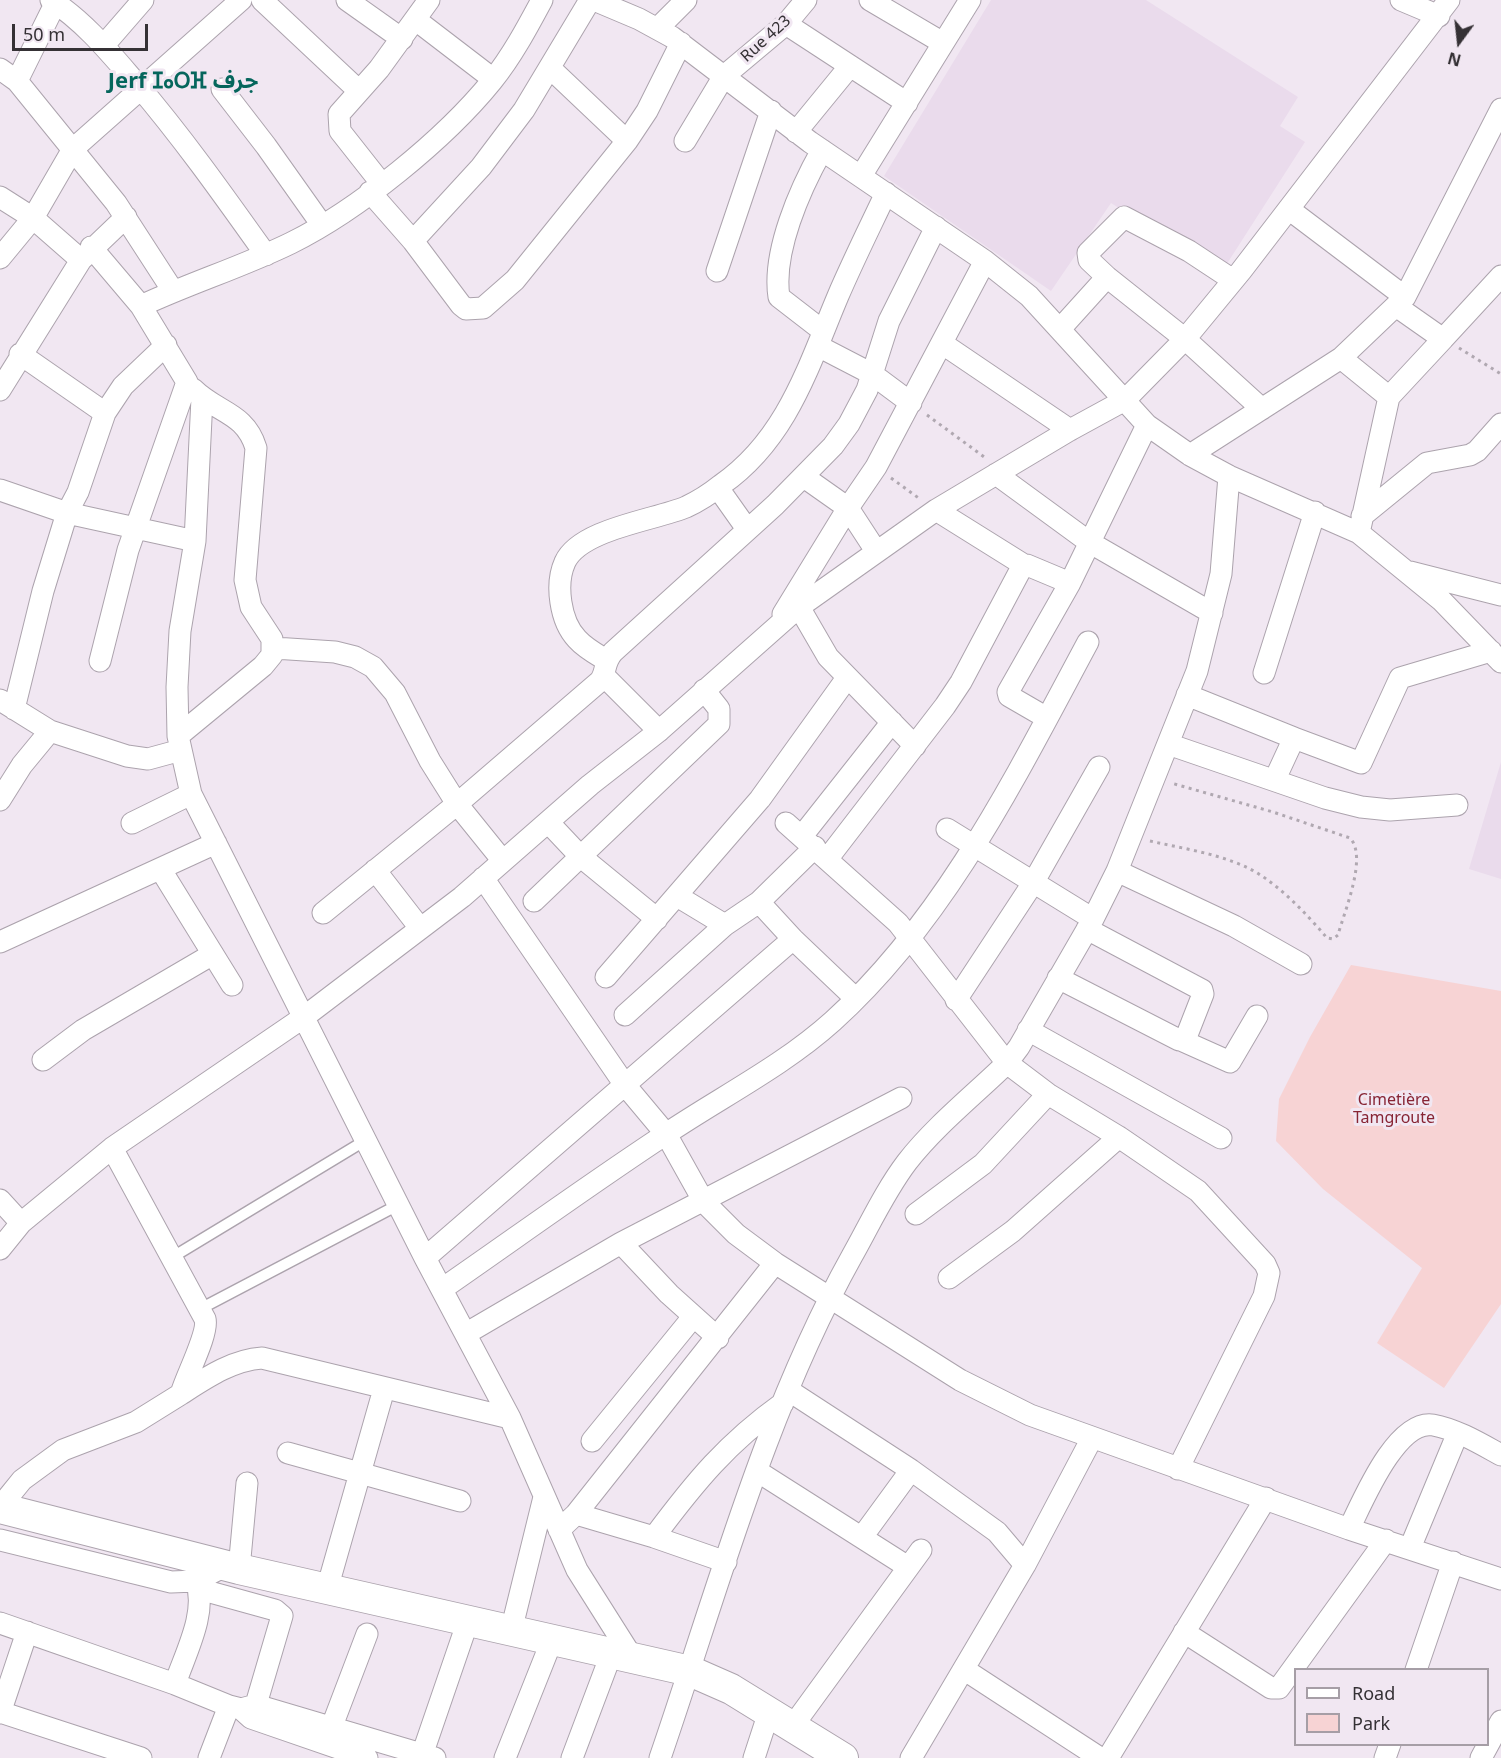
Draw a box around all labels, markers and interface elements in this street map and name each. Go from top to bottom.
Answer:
scale bar [15,12,152,50]
street label: Rue 423 [737,12,795,66]
north arrow [1429,12,1489,72]
text: 50 m [23,22,65,46]
text: N [1445,47,1463,72]
district label: Jerf ⵊⴰⵔⴼ جرف [108,69,258,95]
park label: Cimetière Tamgroute [1353,1090,1435,1128]
legend [1294,1668,1489,1746]
text: Road [1352,1681,1395,1705]
text: Park [1352,1711,1390,1735]

